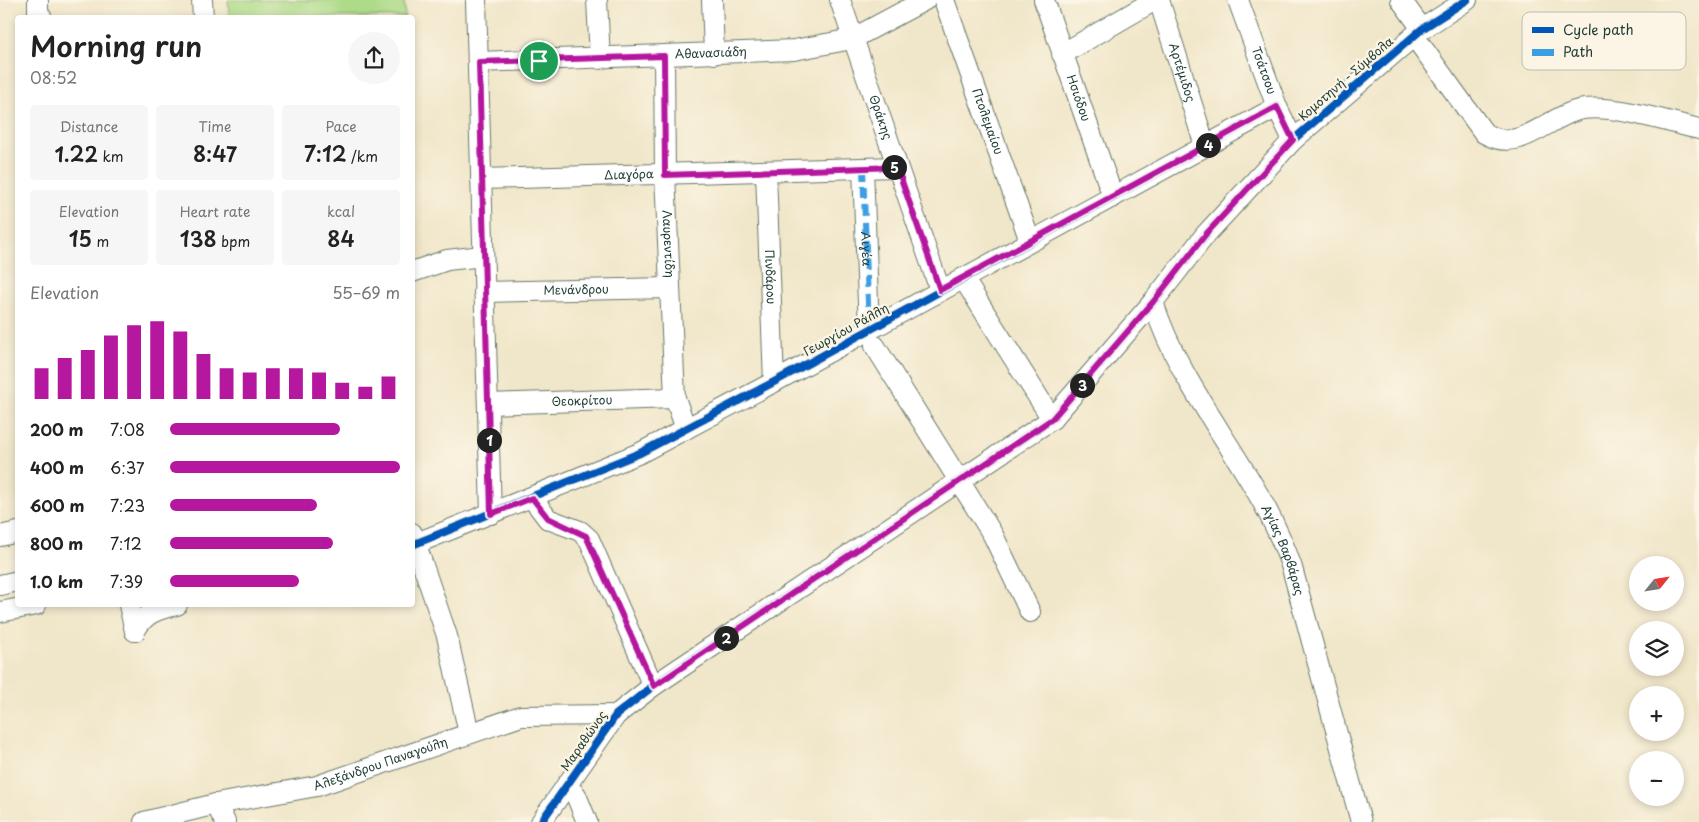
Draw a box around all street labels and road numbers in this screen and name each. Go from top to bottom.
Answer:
street label: Κομοτηνή - Σύμβολα [1294,32,1397,125]
street label: Αρτέμιδος [1165,40,1201,104]
street label: Αθανασιάδη [674,42,747,63]
street label: Τσάτσου [1248,44,1282,97]
street label: Ησιόδου [1063,72,1096,124]
street label: Πτολεμαίου [968,86,1008,157]
street label: Θράκης [865,92,897,142]
street label: Διαγόρα [604,164,654,183]
street label: Λαυρεντίδη [659,210,680,278]
street label: Αιγέα [857,231,877,267]
street label: Πινδάρου [761,249,781,305]
street label: Μενάνδρου [543,279,609,299]
street label: Γεωργίου Ράλλη [800,298,891,360]
street label: Θεοκρίτου [551,390,613,410]
street label: Αγίας Βαρβάρας [1257,501,1309,597]
street label: Μαραθώνος [556,707,611,774]
street label: Αλεξάνδρου Παναγούλη [311,732,450,795]

